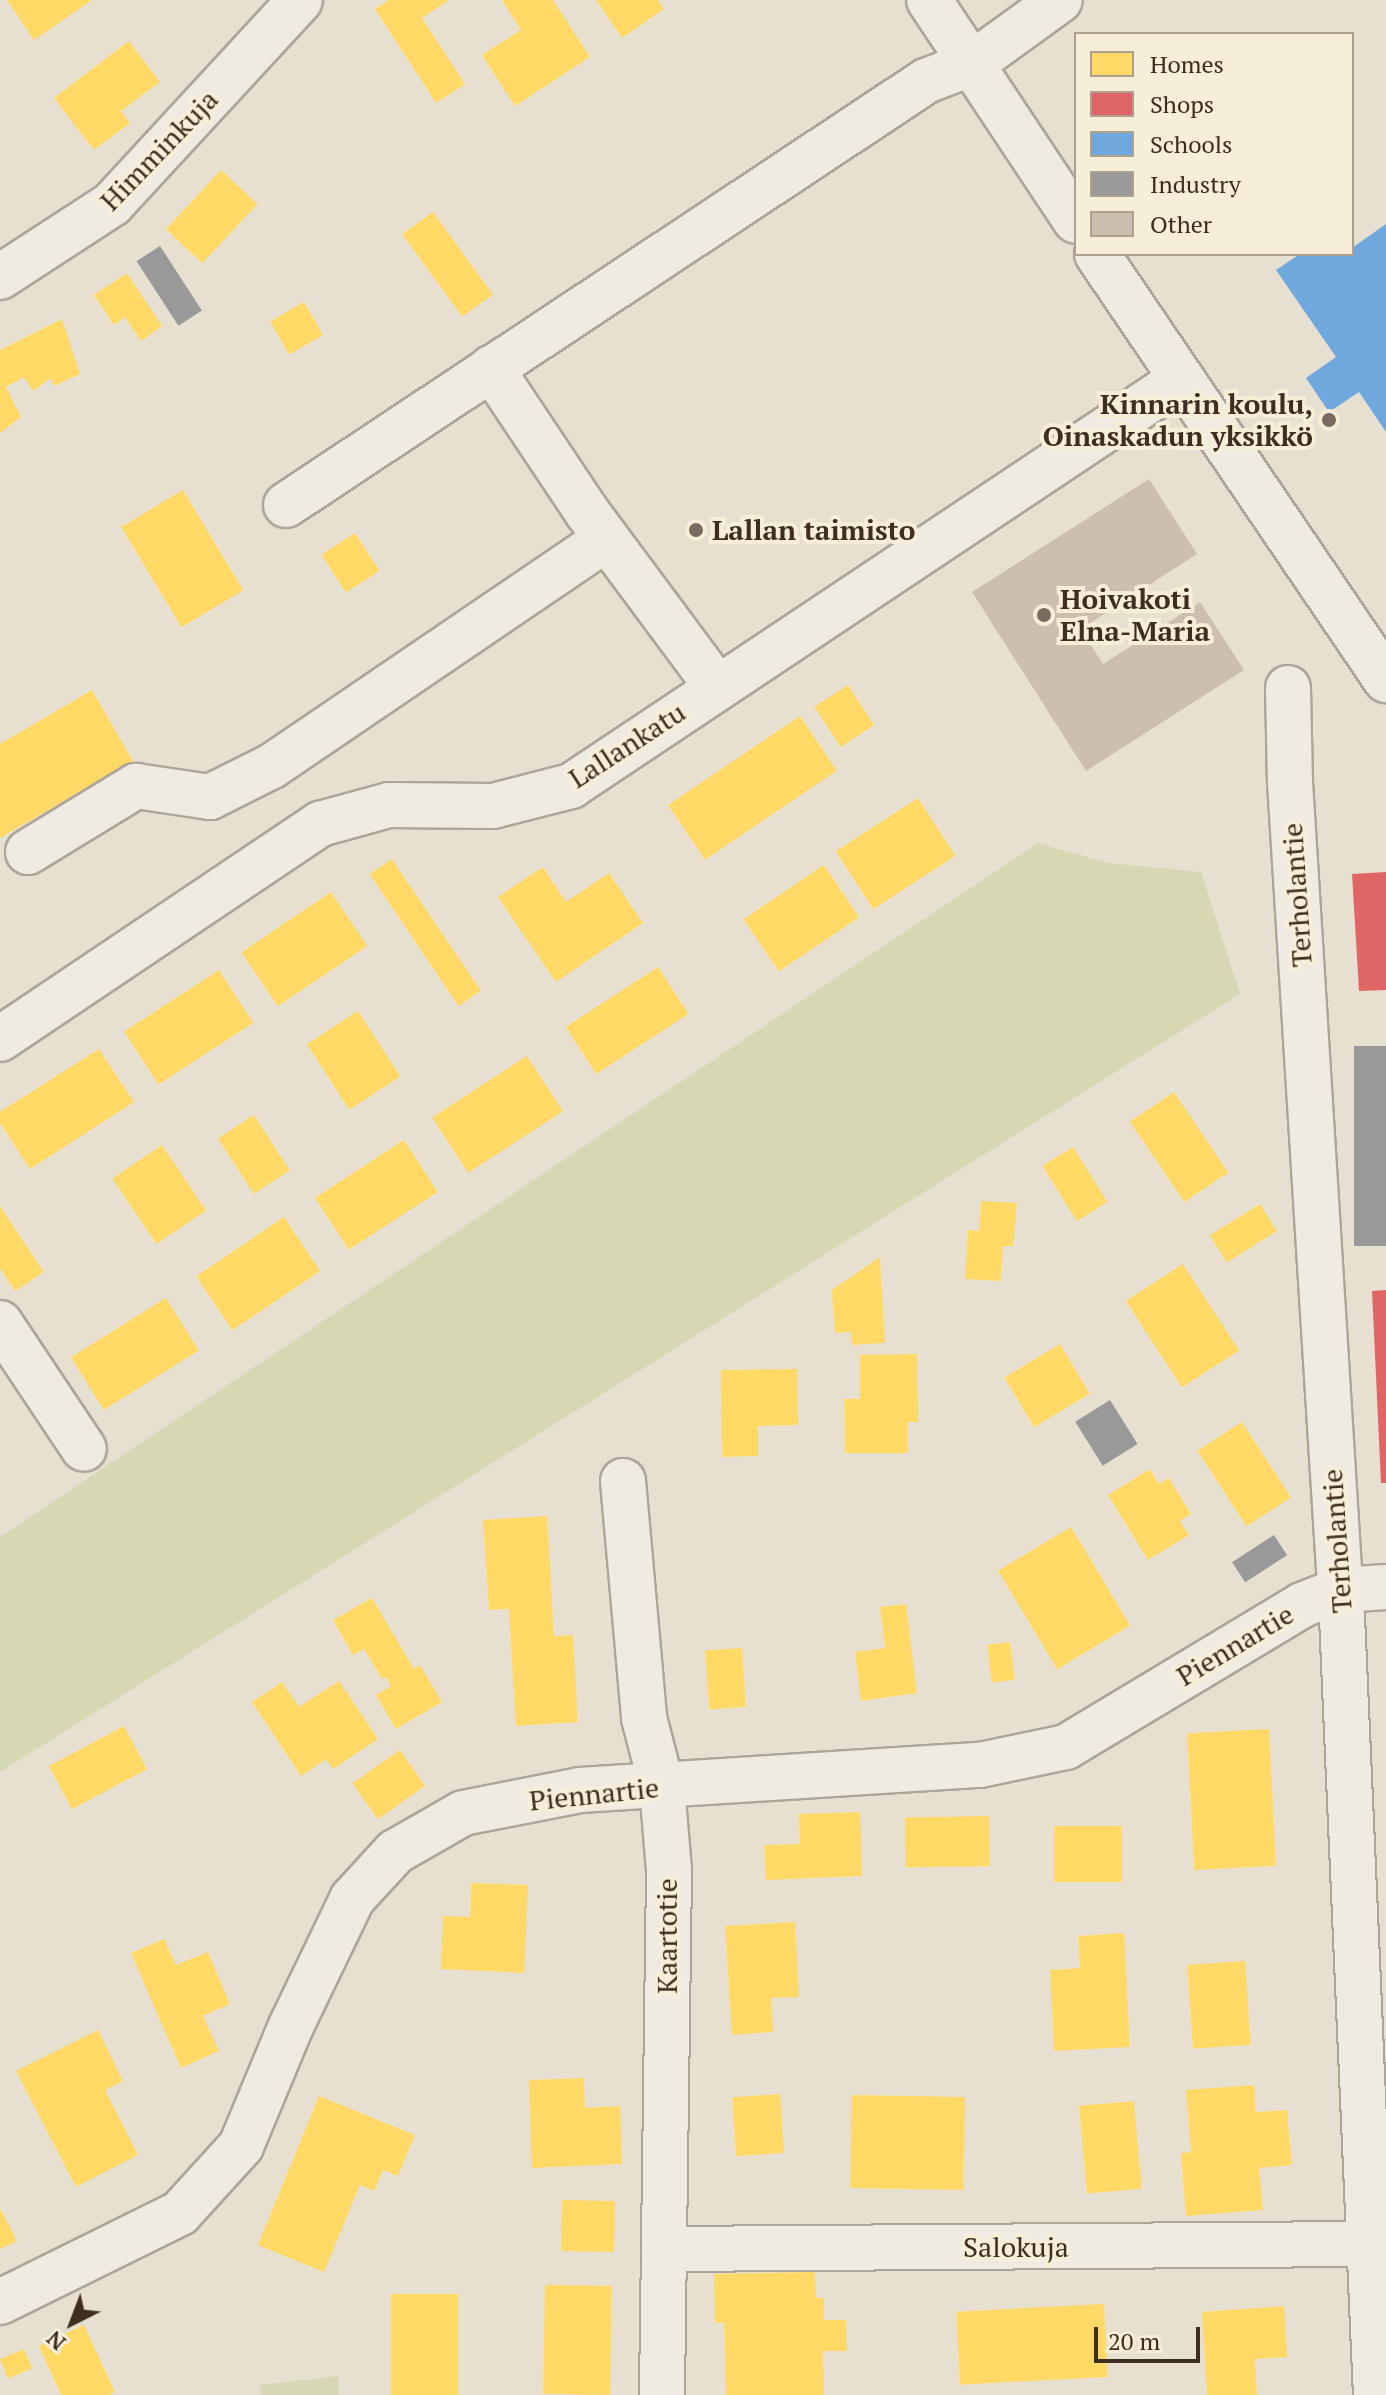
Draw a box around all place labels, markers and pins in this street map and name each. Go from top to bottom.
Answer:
place label: Kinnarin koulu, Oinaskadun yksikkö [1043,387,1313,453]
marker: Kinnarin koulu, Oinaskadun yksikkö [1320,411,1338,429]
place label: Lallan taimisto [712,513,915,547]
marker: Lallan taimisto [687,521,705,539]
place label: Hoivakoti Elna-Maria [1060,582,1210,648]
marker: Hoivakoti Elna-Maria [1035,606,1053,624]

